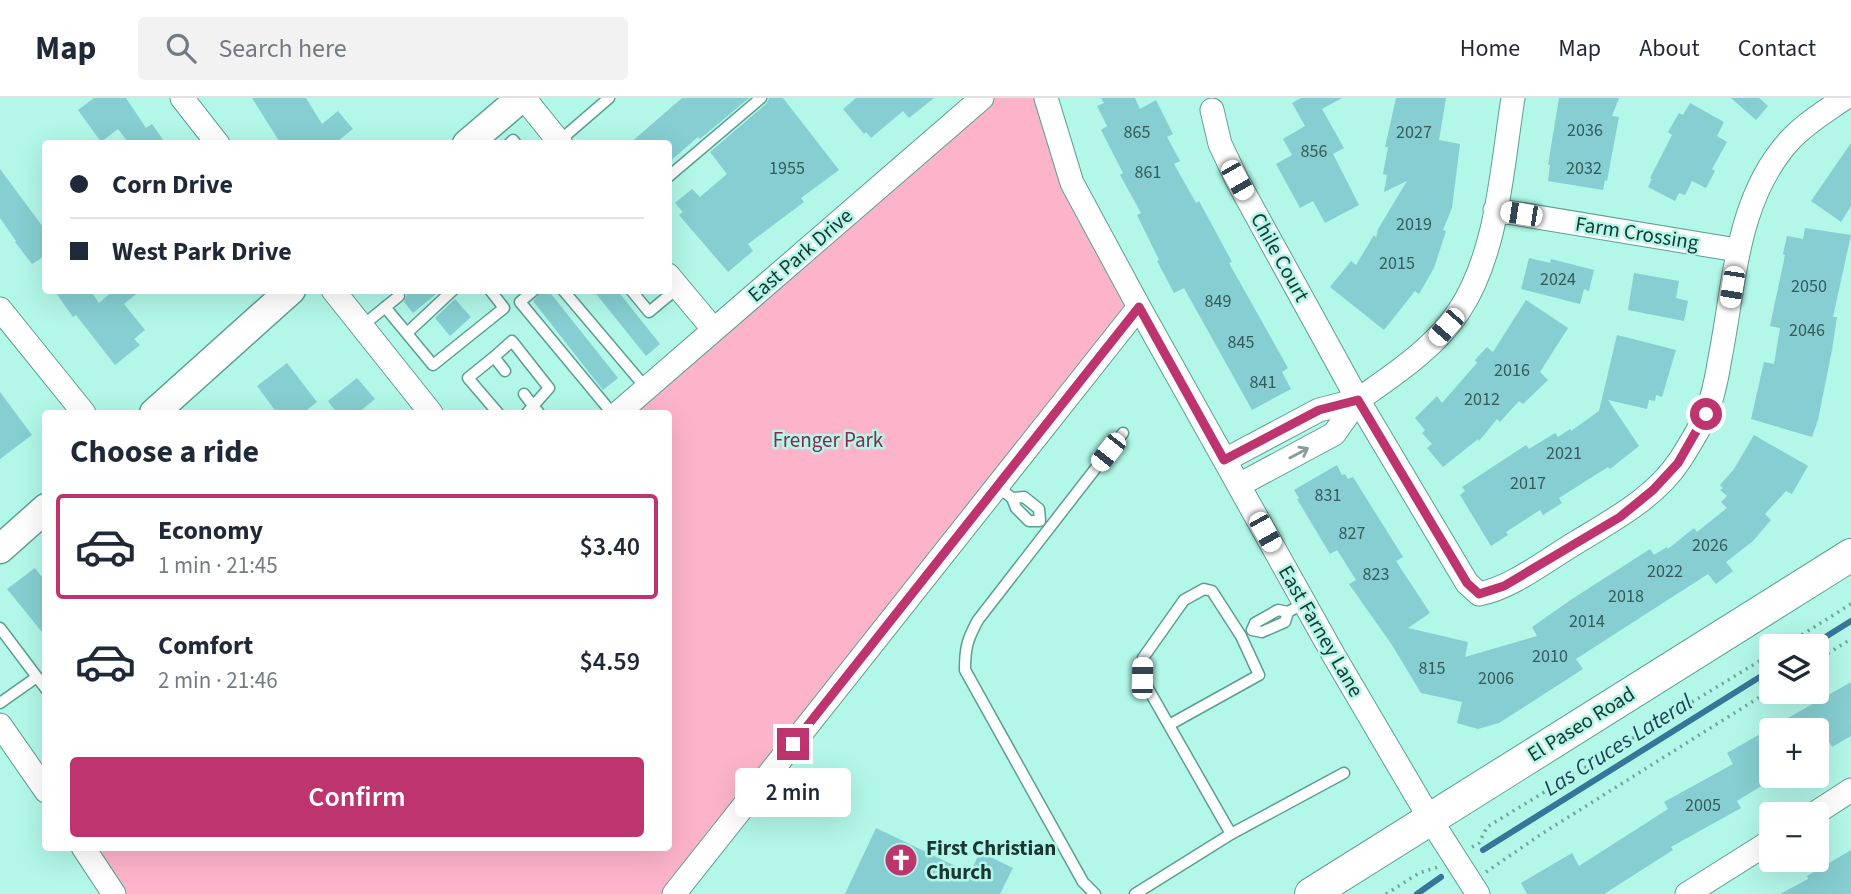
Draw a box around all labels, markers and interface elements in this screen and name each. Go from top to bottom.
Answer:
search box [138,17,628,80]
text: Map [35,25,96,72]
icon: search [162,29,200,67]
text: Search here [218,30,347,67]
text: Home [1460,31,1520,66]
text: Map [1558,31,1601,66]
text: About [1639,31,1700,66]
text: Contact [1738,31,1816,66]
house number: 2036 [1567,118,1603,143]
house number: 865 [1124,120,1150,145]
house number: 2027 [1396,120,1432,145]
house number: 856 [1301,139,1327,164]
house number: 1955 [769,156,805,181]
house number: 2032 [1566,156,1602,181]
car [1218,157,1257,203]
house number: 861 [1135,160,1161,185]
text: Corn Drive [112,166,233,203]
car [1499,200,1544,228]
street label: East Park Drive [741,201,859,309]
street label: Chile Court [1243,207,1317,307]
street label: Farm Crossing [1573,208,1701,258]
house number: 2019 [1396,212,1432,237]
text: West Park Drive [112,233,292,270]
house number: 2015 [1379,251,1415,276]
car [1719,265,1746,309]
house number: 2024 [1540,267,1576,292]
house number: 2050 [1791,274,1827,299]
house number: 849 [1205,289,1231,314]
car [1425,304,1468,350]
house number: 2046 [1789,318,1825,343]
house number: 845 [1228,330,1254,355]
house number: 2016 [1494,358,1530,383]
house number: 841 [1250,370,1276,395]
house number: 2012 [1464,387,1500,412]
route start [1690,398,1722,430]
park label: Frenger Park [773,425,884,455]
text: Choose a ride [70,429,259,475]
car [1087,429,1130,475]
house number: 2021 [1546,441,1582,466]
one-way arrow [1288,446,1308,460]
house number: 2017 [1510,471,1546,496]
house number: 831 [1315,483,1341,508]
car [1246,509,1285,555]
text: Economy [158,512,263,549]
icon: car [74,515,137,578]
house number: 827 [1339,521,1365,546]
text: $3.40 [579,528,640,565]
house number: 2026 [1692,533,1728,558]
text: 1 min · 21:45 [158,549,278,582]
house number: 2022 [1647,559,1683,584]
street label: East Farney Lane [1271,560,1371,702]
house number: 823 [1363,562,1389,587]
house number: 2018 [1608,584,1644,609]
house number: 2014 [1569,609,1605,634]
text: Comfort [158,627,253,664]
icon: car [74,630,137,693]
map controls [1759,634,1829,872]
button: layers [1759,634,1829,704]
text: $4.59 [579,643,640,680]
house number: 2010 [1532,644,1568,669]
house number: 815 [1419,656,1445,681]
car [1132,657,1153,699]
text: 2 min · 21:46 [158,664,278,697]
house number: 2006 [1478,666,1514,691]
street label: El Paseo Road [1521,679,1641,769]
water label: Las Cruces Lateral [1537,686,1699,804]
button: + [1759,718,1829,788]
route end [777,728,809,760]
button: Confirm [70,757,644,837]
callout: 2 min [735,768,851,818]
text: 2 min [766,776,820,809]
house number: 2005 [1685,793,1721,818]
button: − [1759,802,1829,872]
place label: First Christian Church [926,833,1056,887]
church icon: First Christian Church [882,841,920,879]

